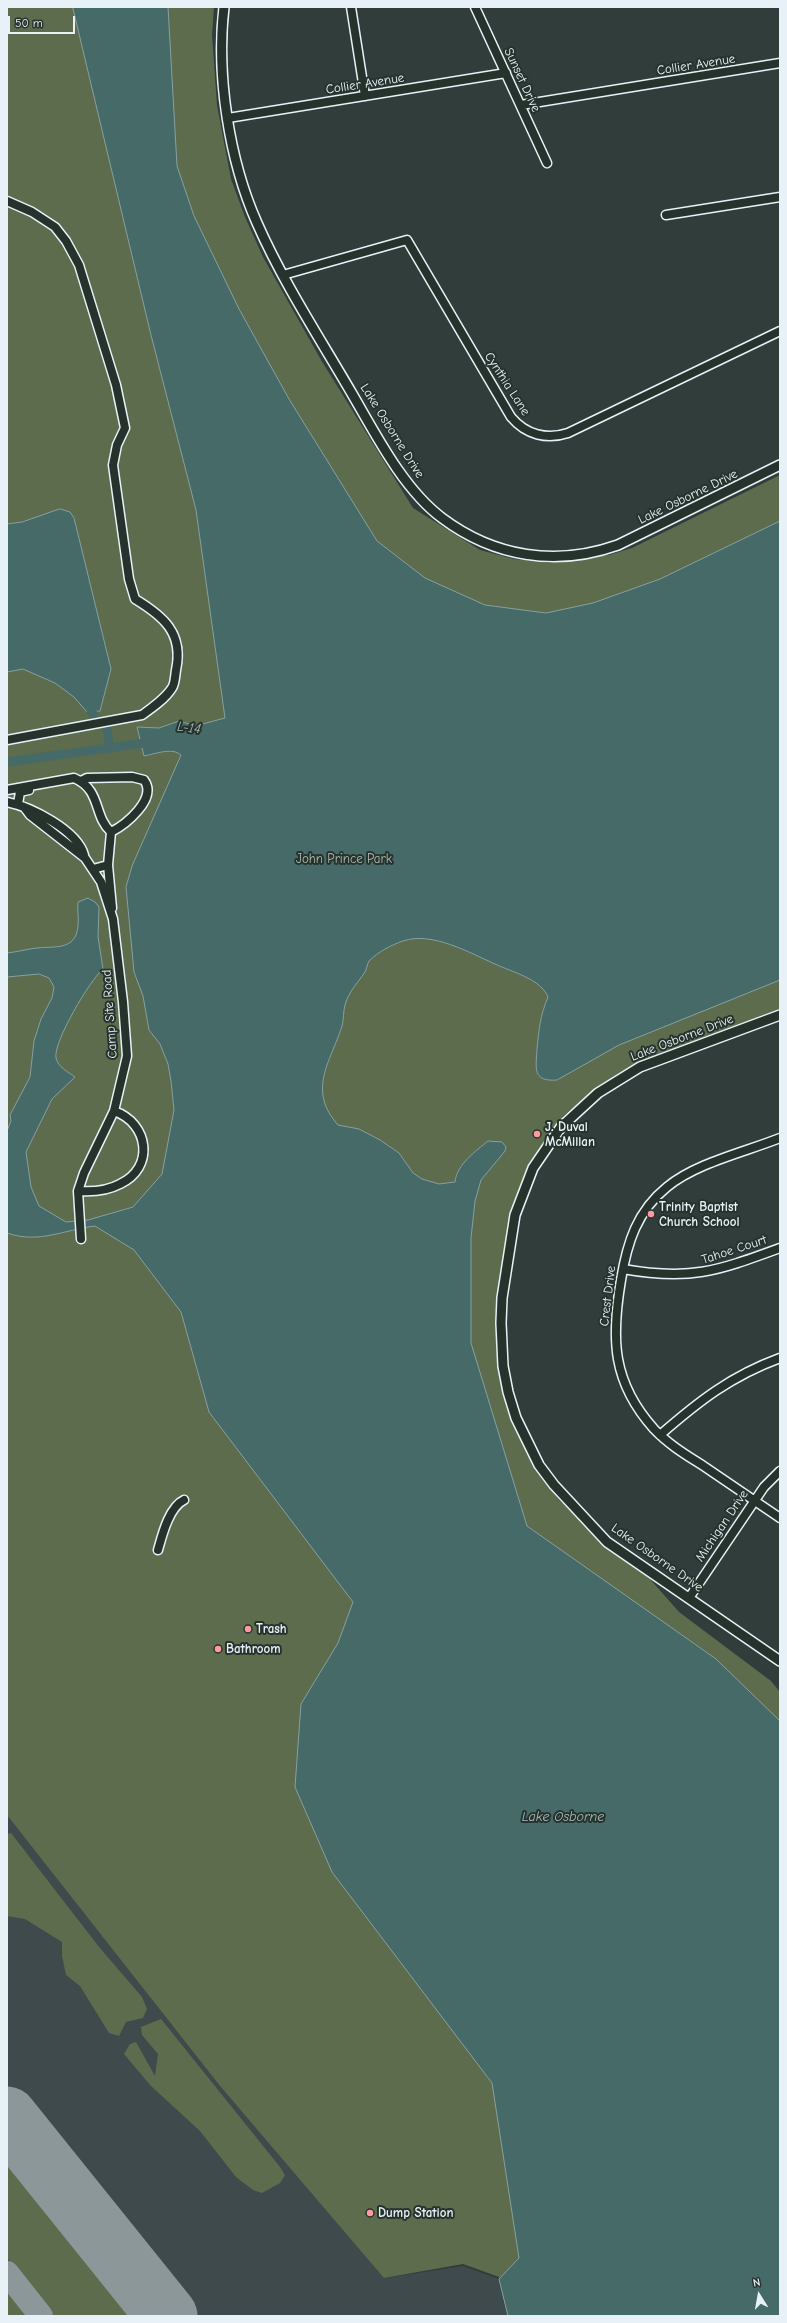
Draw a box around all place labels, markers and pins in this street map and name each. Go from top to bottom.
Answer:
place label: J. Duval McMillan [545,1119,595,1150]
marker: J. Duval McMillan [532,1129,542,1139]
place label: Trinity Baptist Church School [659,1199,739,1230]
marker: Trinity Baptist Church School [646,1209,656,1219]
place label: Trash [256,1621,287,1637]
marker: Trash [243,1624,253,1634]
place label: Bathroom [226,1641,281,1657]
marker: Bathroom [213,1644,223,1654]
place label: Dump Station [378,2205,453,2221]
marker: Dump Station [365,2208,375,2218]

